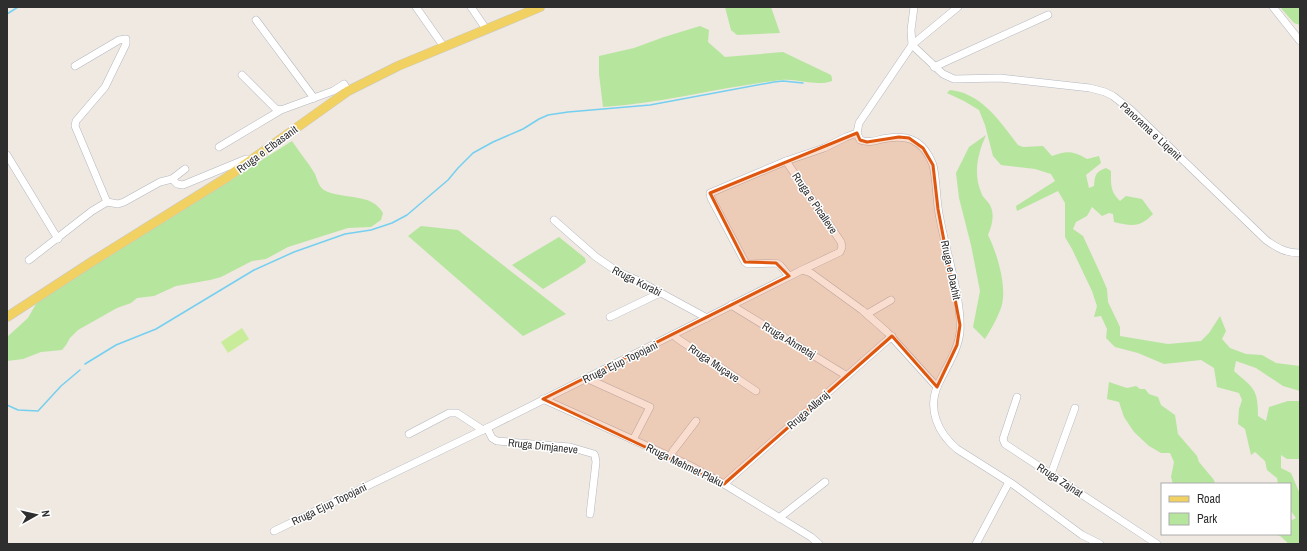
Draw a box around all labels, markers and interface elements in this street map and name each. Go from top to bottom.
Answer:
street label: Panorama e Liqenit [1117,99,1185,163]
street label: Rruga e Elbasanit [234,122,301,176]
street label: Rruga e Picalleve [789,170,841,236]
street label: Rruga e Daxhit [938,239,964,302]
street label: Rruga Korabi [610,263,664,299]
street label: Rruga Ahmetaj [760,319,818,361]
street label: Rruga Ejup Topojani [580,338,660,386]
street label: Rruga Muçave [686,341,742,385]
street label: Rruga Allaraj [784,388,832,432]
street label: Rruga Dimjaneve [507,435,579,457]
street label: Rruga Mehmet Plaku [644,440,726,490]
street label: Rruga Zajnat [1034,460,1086,500]
street label: Rruga Ejup Topojani [289,480,369,528]
legend [1161,483,1291,535]
text: Road [1197,491,1221,507]
north arrow [16,495,56,535]
text: N [39,509,53,518]
text: Park [1197,511,1217,527]

